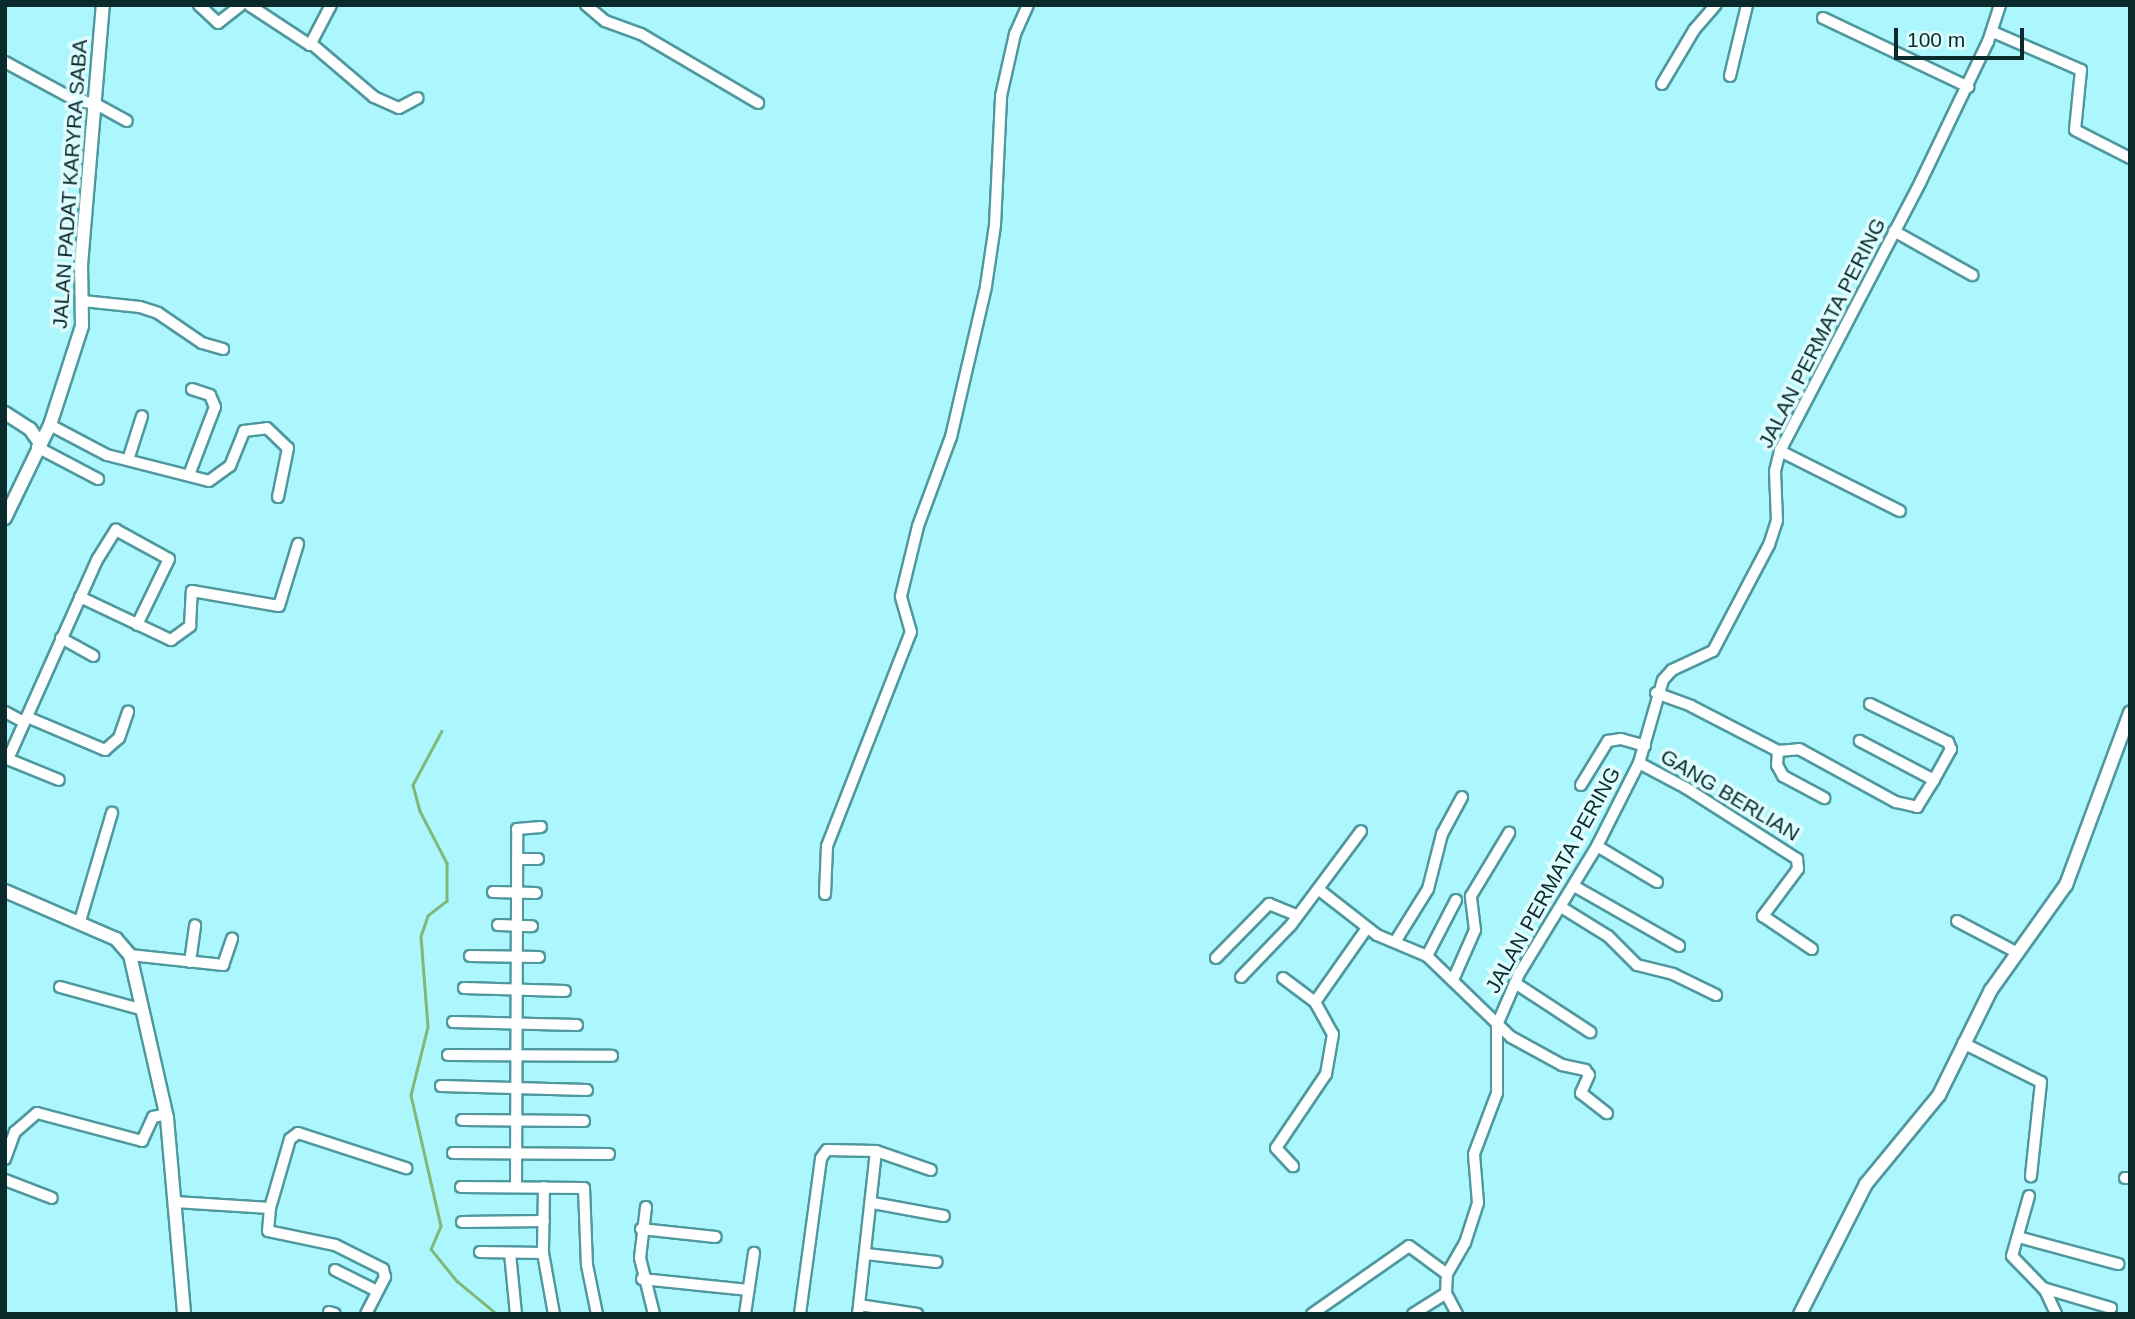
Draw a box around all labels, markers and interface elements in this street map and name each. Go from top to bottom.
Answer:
scale bar [1897,14,2026,58]
text: 100 m [1907,28,1965,51]
street label: JALAN PADAT KARYRA SABA [47,38,93,330]
street label: JALAN PERMATA PERING [1753,213,1891,453]
street label: GANG BERLIAN [1656,744,1804,846]
street label: JALAN PERMATA PERING [1480,762,1626,998]

